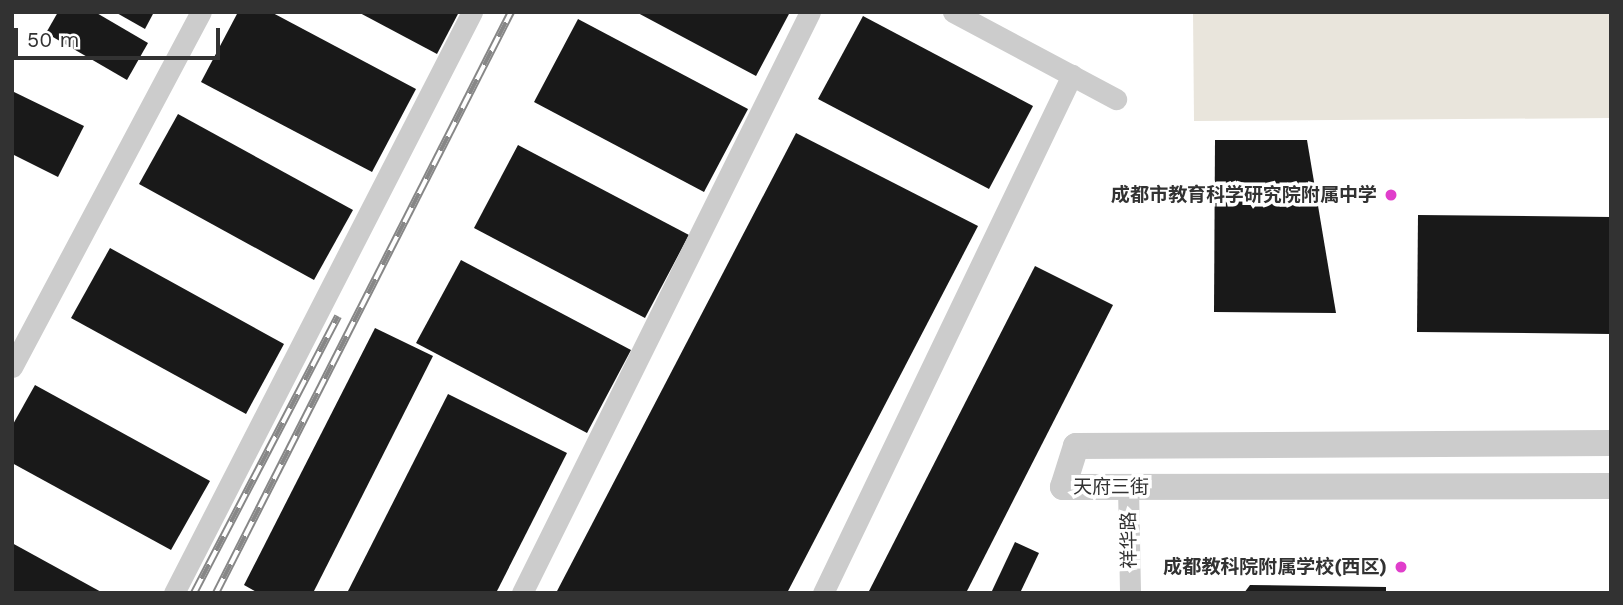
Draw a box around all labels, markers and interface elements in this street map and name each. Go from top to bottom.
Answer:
scale bar [18,14,224,58]
text: 50 m [27,27,79,52]
place label: 成都市教育科学研究院附属中学 [1111,184,1377,206]
marker: 成都市教育科学研究院附属中学 [1383,187,1399,203]
street label: 天府三街 [1073,476,1149,498]
street label: 祥华路 [1117,511,1141,569]
place label: 成都教科院附属学校(西区) [1163,556,1387,578]
marker: 成都教科院附属学校(西区) [1393,559,1409,575]

